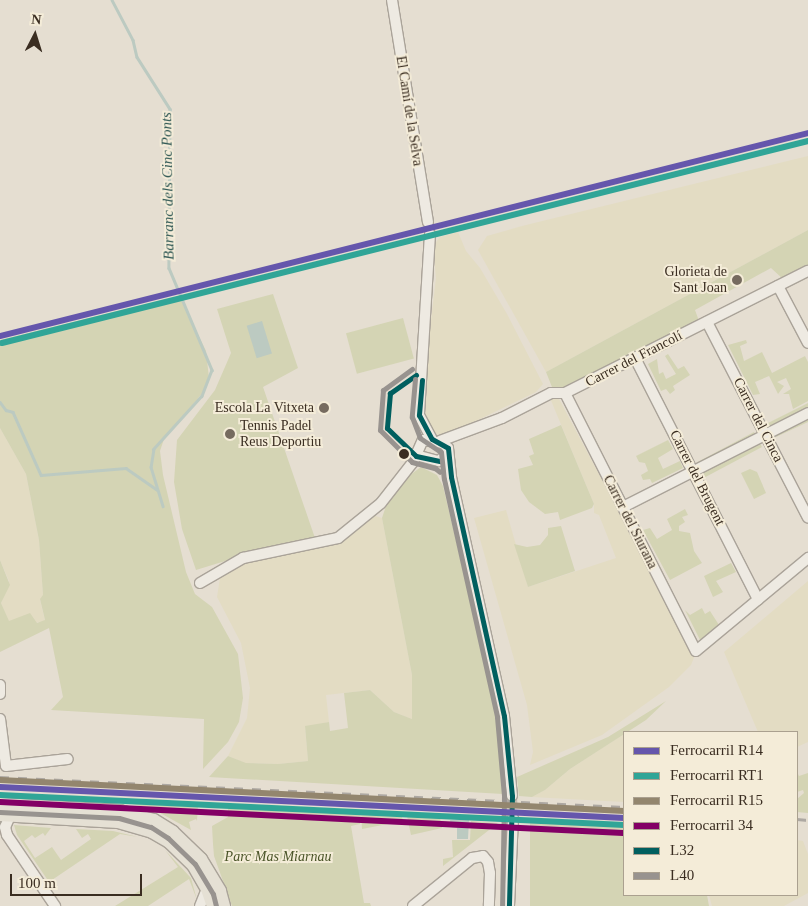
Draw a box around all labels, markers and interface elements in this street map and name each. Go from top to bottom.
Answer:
north arrow [10,10,60,60]
text: N [31,12,42,27]
street label: El Camí de la Selva [392,55,426,167]
water label: Barranc dels Cinc Ponts [158,112,178,260]
place label: Glorieta de Sant Joan [664,264,727,296]
marker: Glorieta de Sant Joan [731,274,743,286]
street label: Carrer del Francolí [583,327,685,391]
street label: Carrer del Cinca [730,375,786,465]
place label: Escola La Vitxeta [215,400,314,416]
marker: Escola La Vitxeta [318,402,330,414]
place label: Tennis Padel Reus Deportiu [240,418,321,451]
street label: Carrer del Brugent [666,427,728,529]
marker: Tennis Padel Reus Deportiu [224,428,236,440]
unlabelled marker [399,449,409,459]
street label: Carrer del Siurana [599,472,661,572]
legend [623,731,798,896]
text: Ferrocarril R14 [670,742,763,758]
text: Ferrocarril RT1 [670,767,764,783]
text: Ferrocarril R15 [670,792,763,808]
text: Ferrocarril 34 [670,817,753,833]
text: L32 [670,842,694,858]
park label: Parc Mas Miarnau [225,849,331,865]
scale bar [12,864,145,896]
text: L40 [670,867,694,883]
text: 100 m [18,875,56,891]

